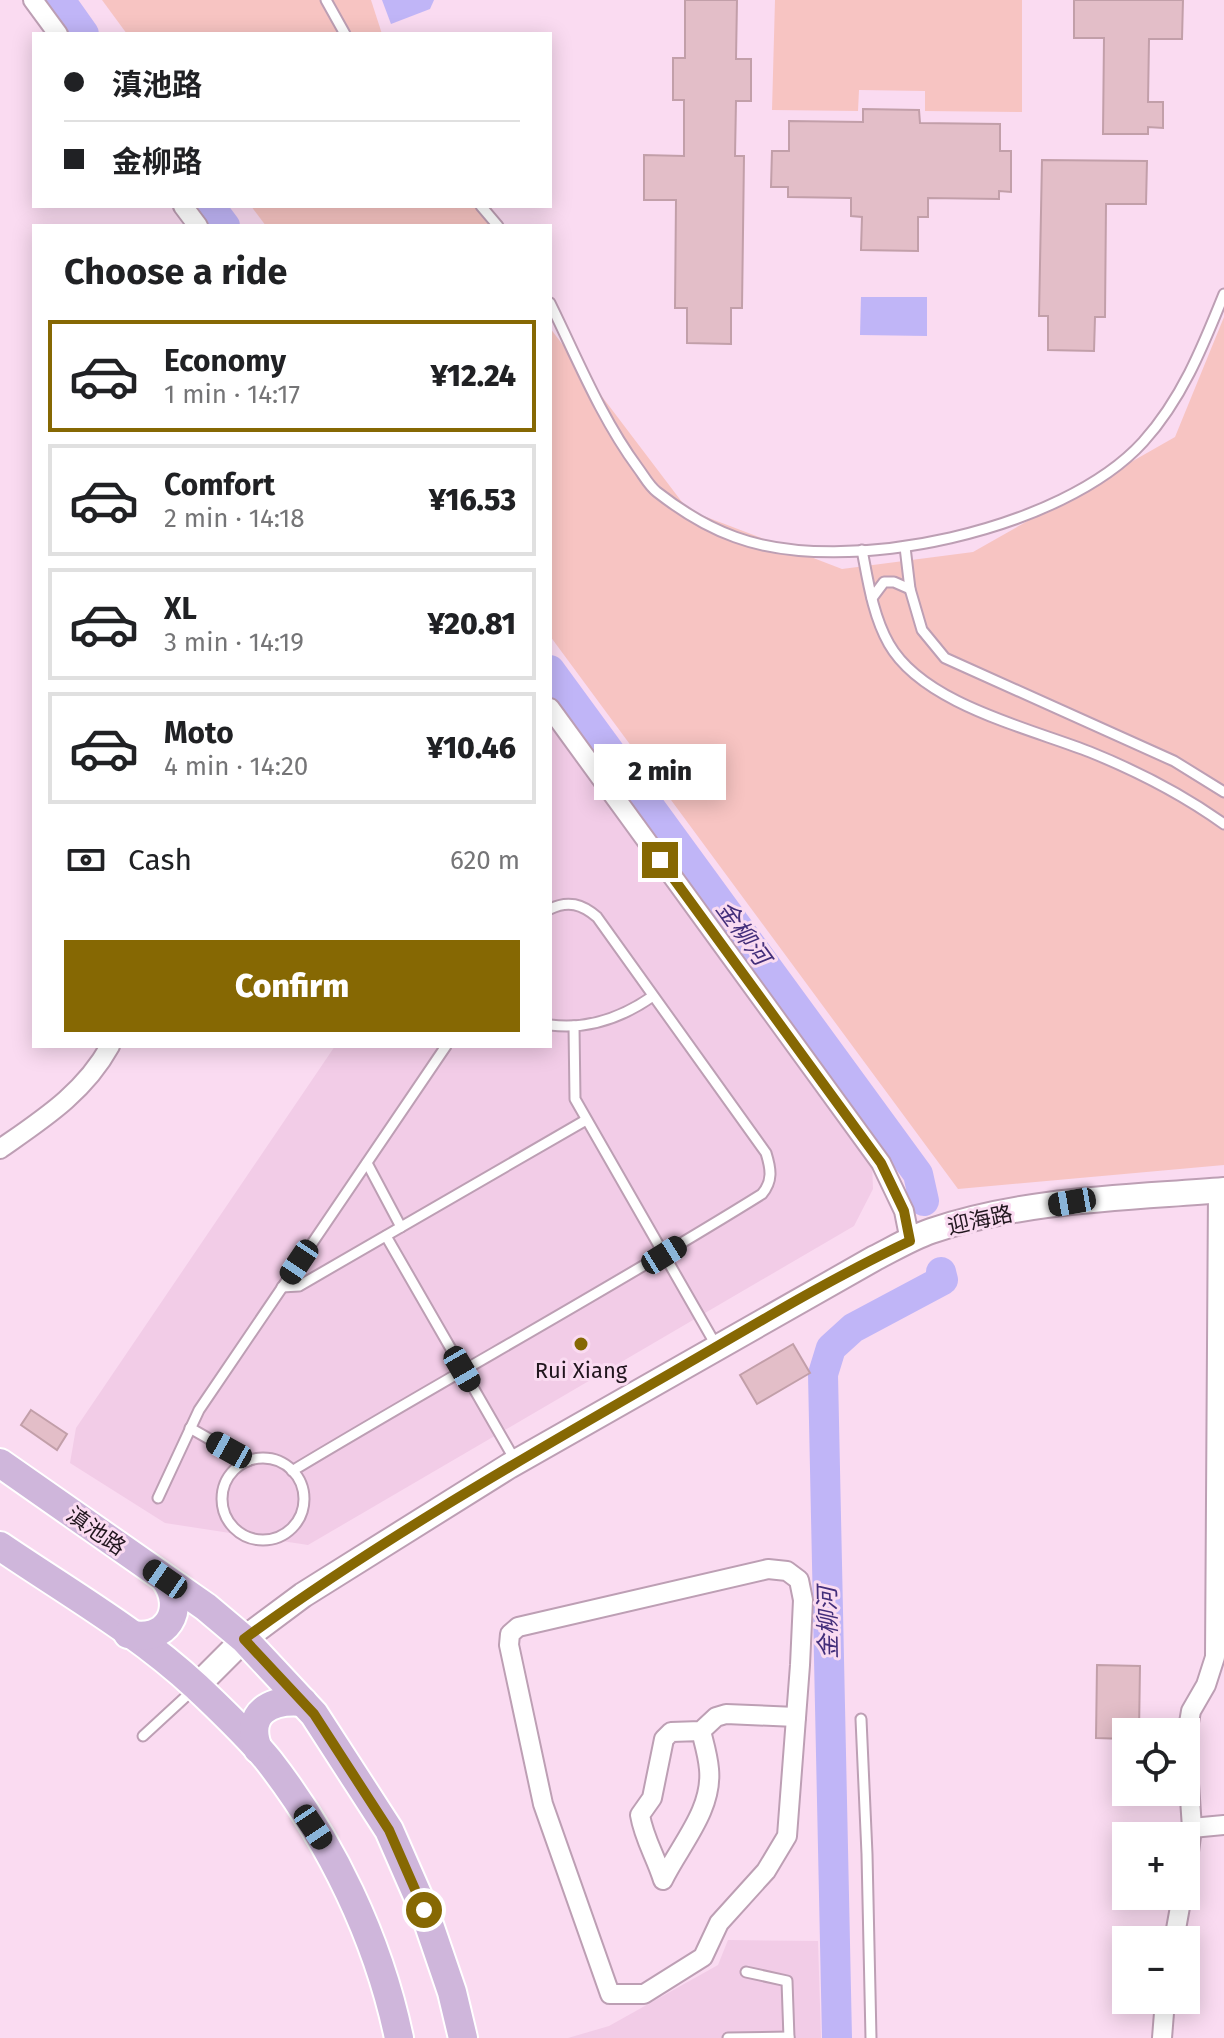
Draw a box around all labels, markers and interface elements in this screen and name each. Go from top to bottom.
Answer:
text: 滇池路 [112,67,202,103]
text: 金柳路 [112,144,202,180]
text: Choose a ride [64,250,287,294]
icon: car [68,340,140,412]
text: Economy [164,343,286,379]
text: ¥12.24 [430,358,516,394]
text: 1 min · 14:17 [164,379,300,410]
icon: car [68,464,140,536]
text: Comfort [164,467,275,503]
text: ¥16.53 [429,482,516,518]
text: 2 min · 14:18 [164,503,305,534]
icon: car [68,588,140,660]
text: XL [164,591,197,627]
text: ¥20.81 [427,606,516,642]
text: 3 min · 14:19 [164,627,304,658]
icon: car [68,712,140,784]
text: Moto [164,715,234,751]
text: ¥10.46 [426,730,516,766]
callout: 2 min [594,744,726,800]
text: 4 min · 14:20 [164,751,308,782]
text: 2 min [628,756,692,787]
icon: cash [64,838,108,882]
text: Cash [128,842,192,878]
route end [642,842,678,878]
text: 620 m [450,845,520,876]
water label: 金柳河 [711,896,778,974]
button: Confirm [64,940,520,1032]
car [1046,1186,1098,1218]
street label: 迎海路 [945,1200,1015,1240]
car [637,1232,691,1278]
car [276,1235,322,1289]
marker: Rui Xiang [572,1335,590,1353]
car [440,1342,484,1396]
place label: Rui Xiang [535,1357,628,1384]
car [202,1428,256,1472]
street label: 滇池路 [61,1501,131,1561]
car [138,1555,192,1603]
water label: 金柳河 [813,1583,843,1659]
map controls [1112,1718,1200,2014]
button: locate [1112,1718,1200,1806]
car [290,1800,336,1854]
button: + [1112,1822,1200,1910]
route start [406,1892,442,1928]
button: − [1112,1926,1200,2014]

